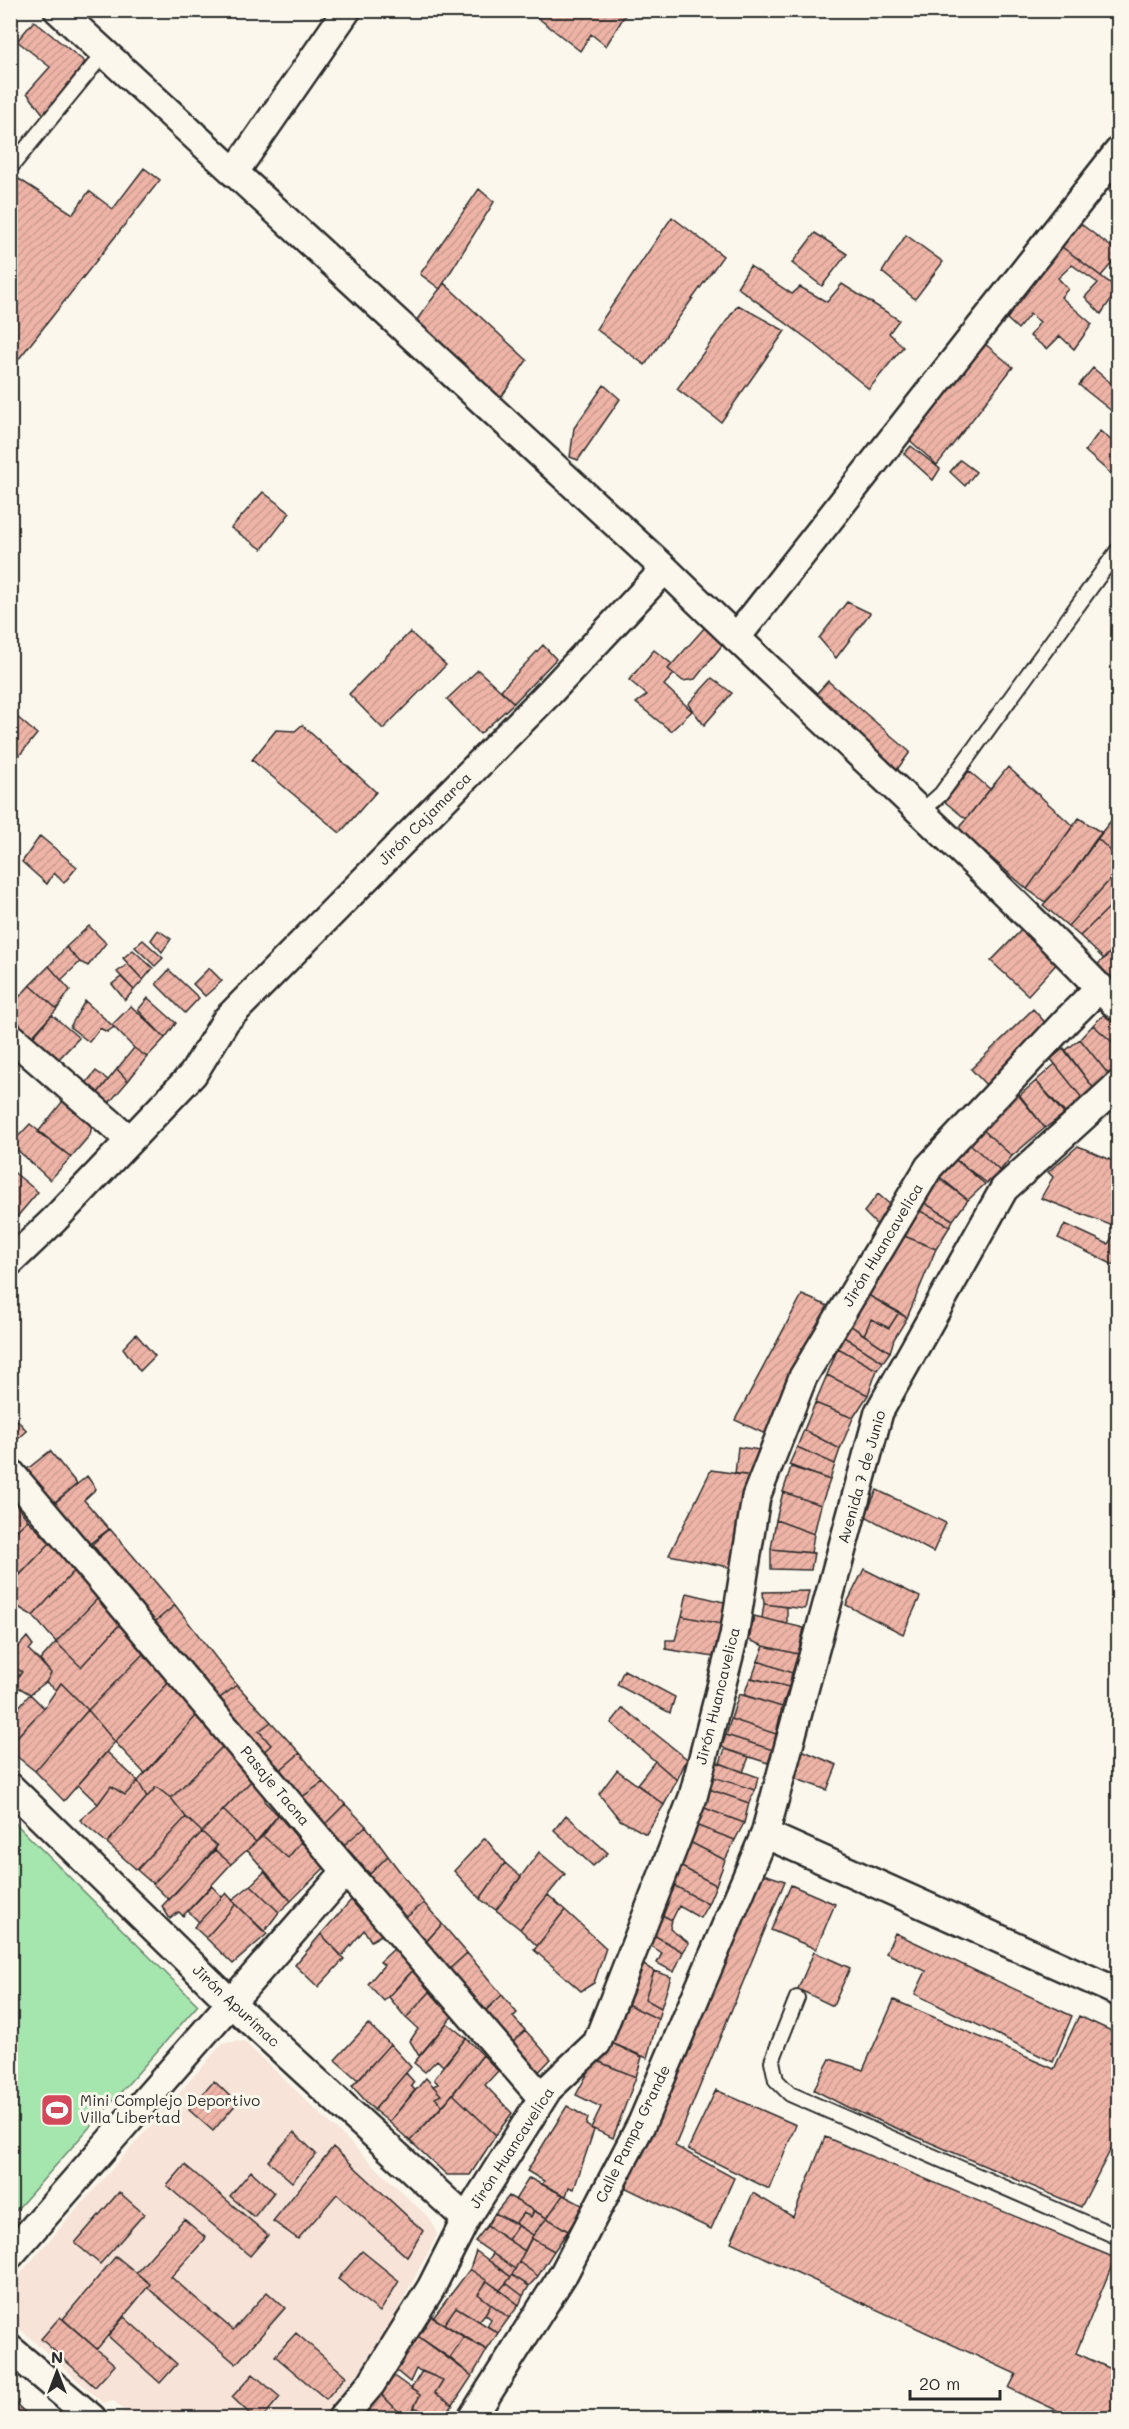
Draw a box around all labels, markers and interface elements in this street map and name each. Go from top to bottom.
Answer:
street label: Jirón Cajamarca [373,767,475,869]
street label: Jirón Huancavelica [837,1179,927,1310]
street label: Avenida 7 de Junio [832,1408,890,1546]
street label: Jirón Huancavelica [690,1625,744,1766]
street label: Pasaje Tacna [236,1741,315,1829]
street label: Jirón Apurímac [189,1960,285,2051]
street label: Calle Pampa Grande [590,2061,674,2206]
street label: Jirón Huancavelica [464,2083,558,2212]
place label: Mini Complejo Deportivo Villa Libertad [80,2090,260,2127]
sports icon: Mini Complejo Deportivo Villa Libertad [39,2092,75,2128]
north arrow [27,2342,87,2402]
text: N [51,2346,63,2367]
scale bar [910,2363,1000,2401]
text: 20 m [919,2371,960,2395]

